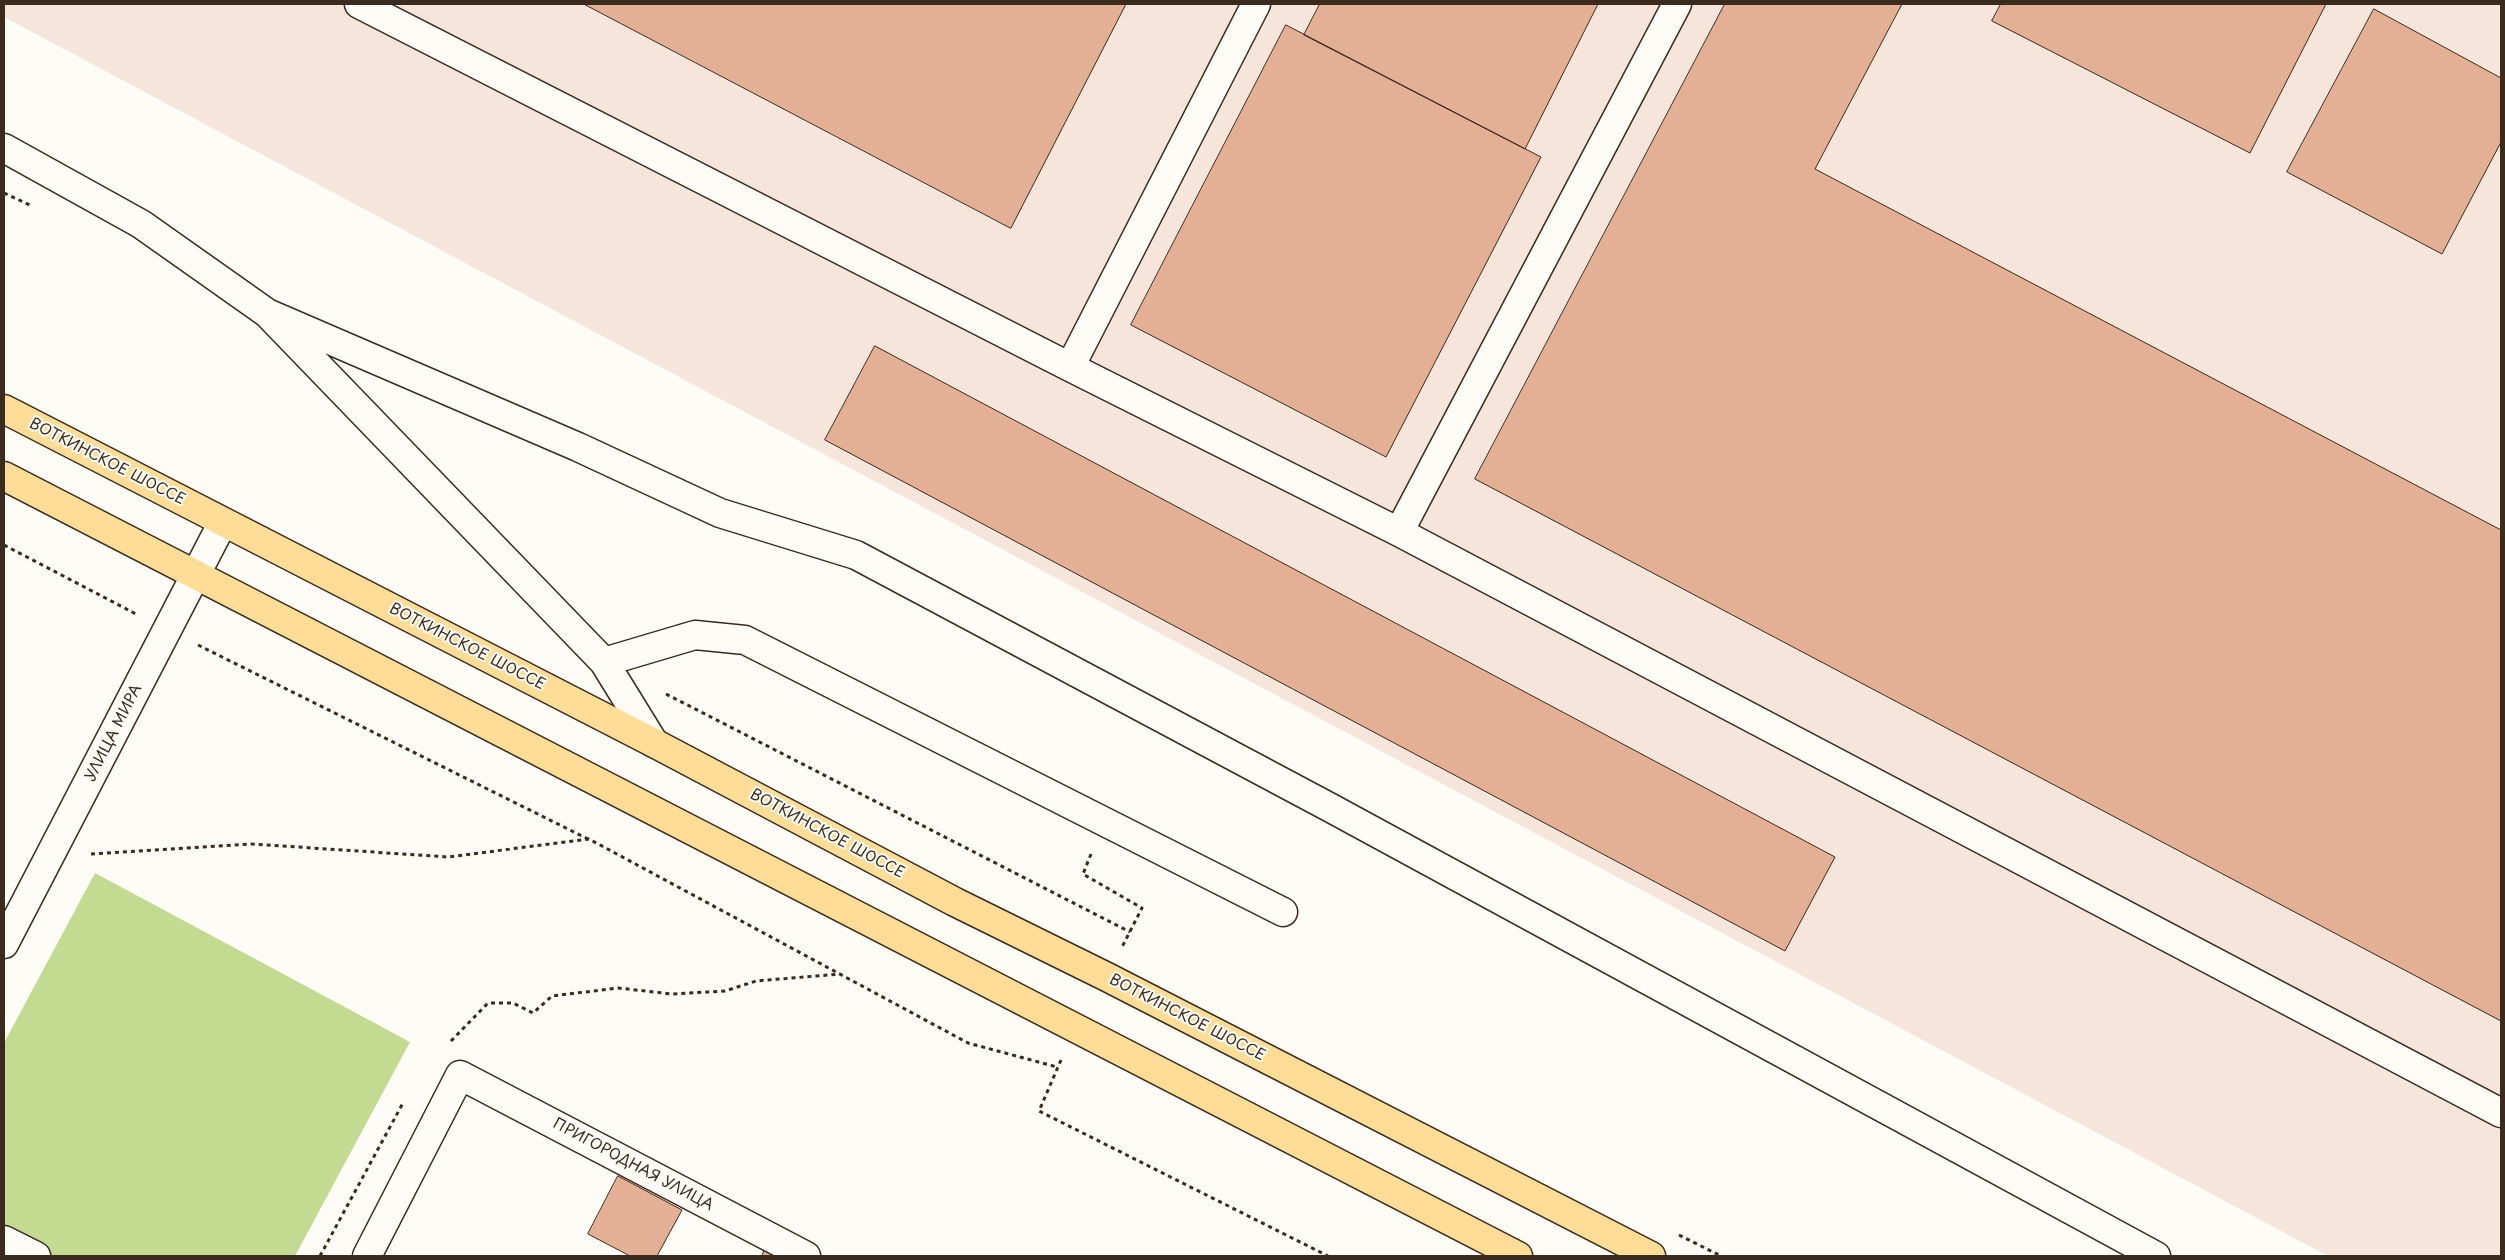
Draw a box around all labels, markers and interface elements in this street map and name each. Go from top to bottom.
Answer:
street label: ВОТКИНСКОЕ ШОССЕ [26,415,188,509]
street label: ВОТКИНСКОЕ ШОССЕ [386,600,548,694]
street label: УЛИЦА МИРА [82,682,146,784]
street label: ВОТКИНСКОЕ ШОССЕ [747,786,907,882]
street label: ВОТКИНСКОЕ ШОССЕ [1106,971,1268,1065]
street label: ПРИГОРОДНАЯ УЛИЦА [550,1115,716,1215]

